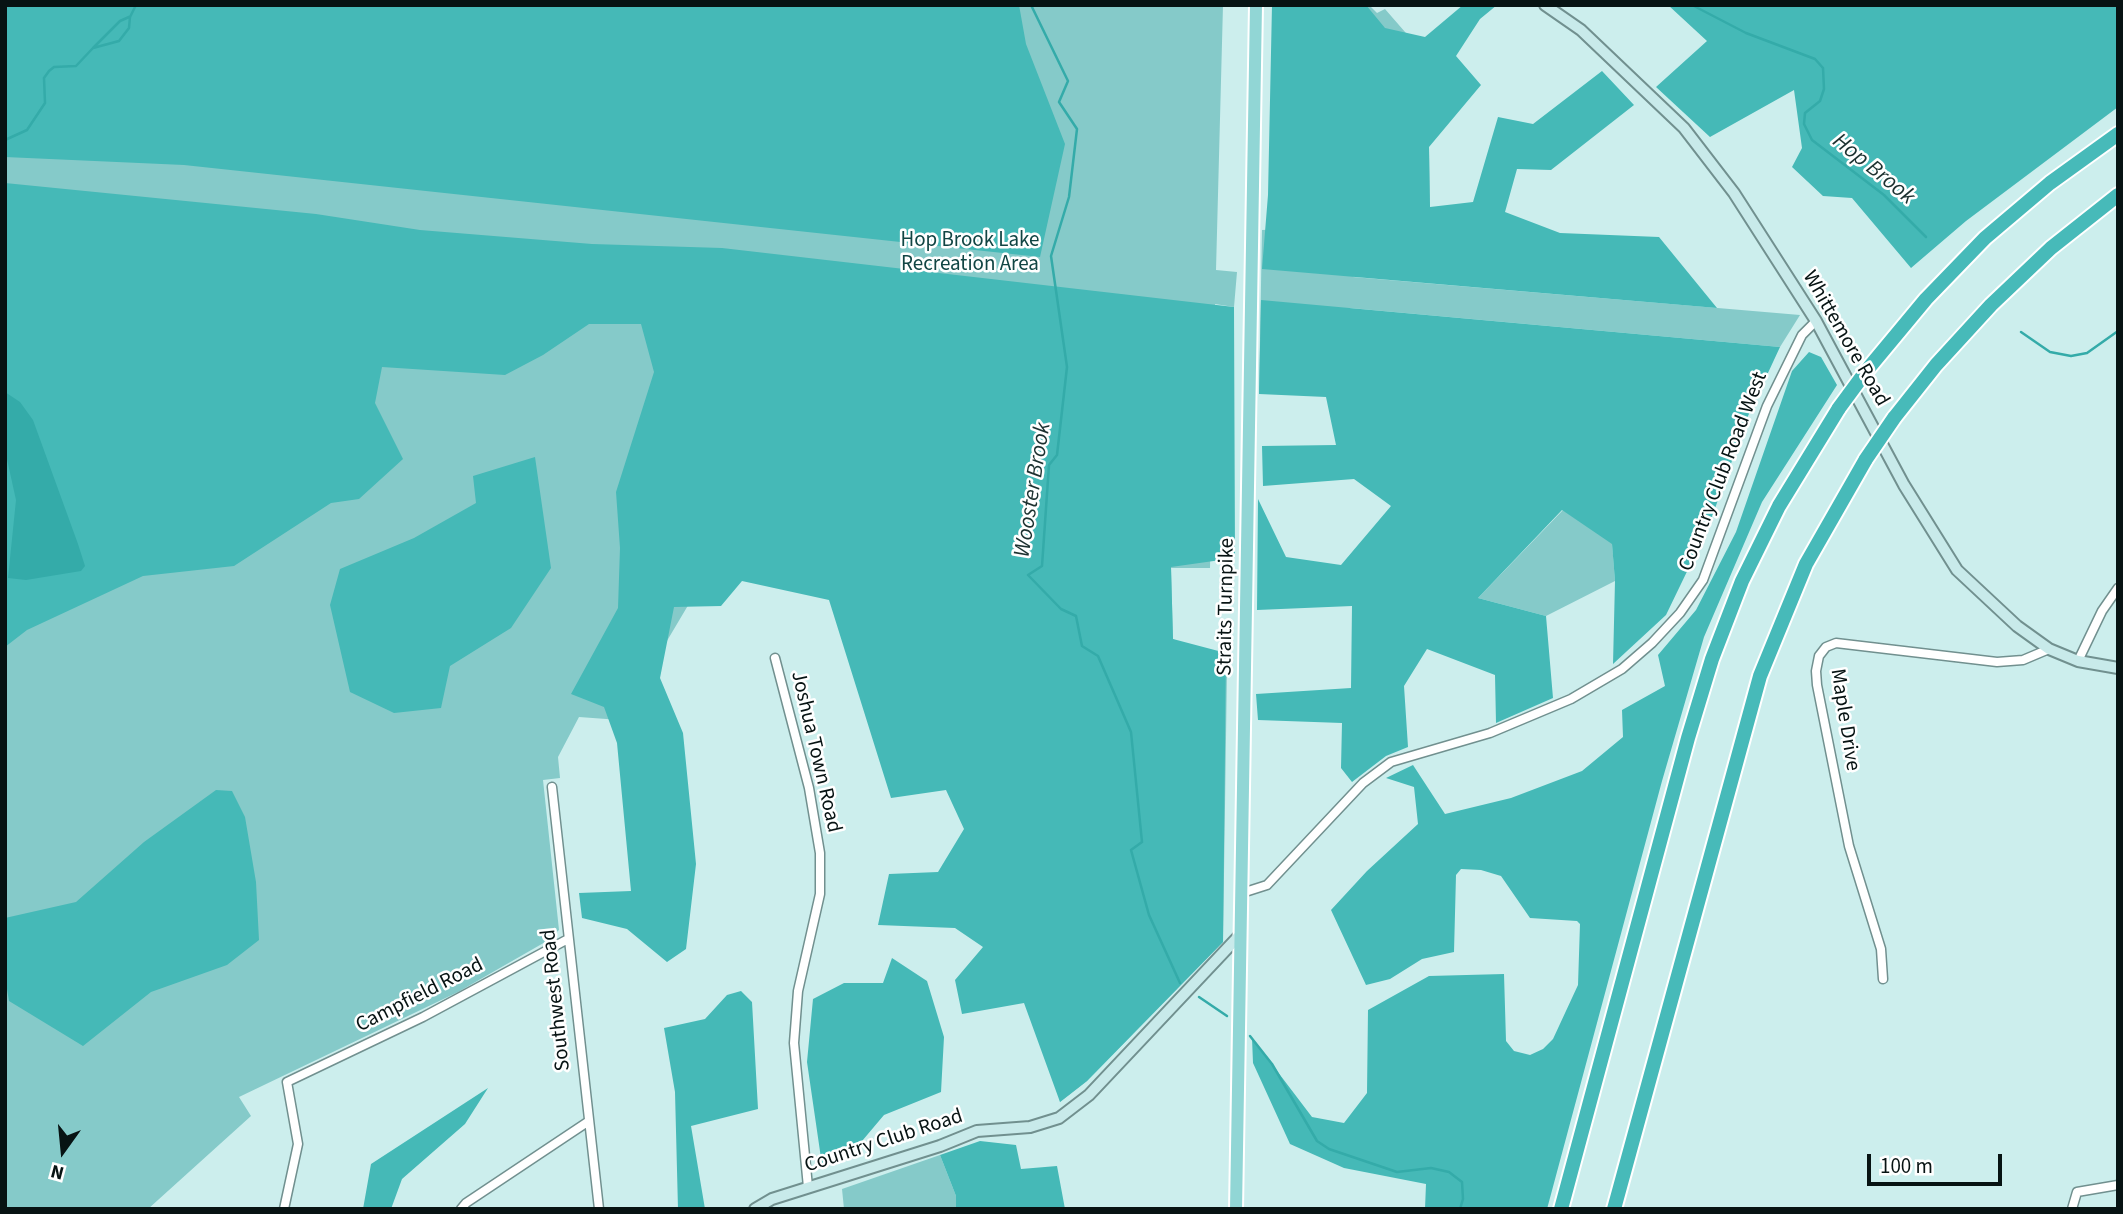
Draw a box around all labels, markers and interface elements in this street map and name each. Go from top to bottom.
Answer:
water label: Hop Brook [1826,128,1920,212]
park label: Hop Brook Lake Recreation Area [901,228,1039,278]
street label: Whittemore Road [1796,267,1894,411]
street label: Country Club Road West [1674,369,1774,575]
water label: Wooster Brook [1010,421,1058,559]
street label: Straits Turnpike [1213,538,1241,676]
street label: Maple Drive [1823,667,1865,773]
street label: Joshua Town Road [784,669,846,835]
street label: Southwest Road [537,928,577,1072]
street label: Campfield Road [352,953,488,1039]
street label: Country Club Road [802,1105,966,1179]
north arrow [28,1116,98,1186]
scale bar [1871,1140,2006,1184]
text: 100 m [1880,1151,1933,1181]
text: N [48,1157,67,1186]

